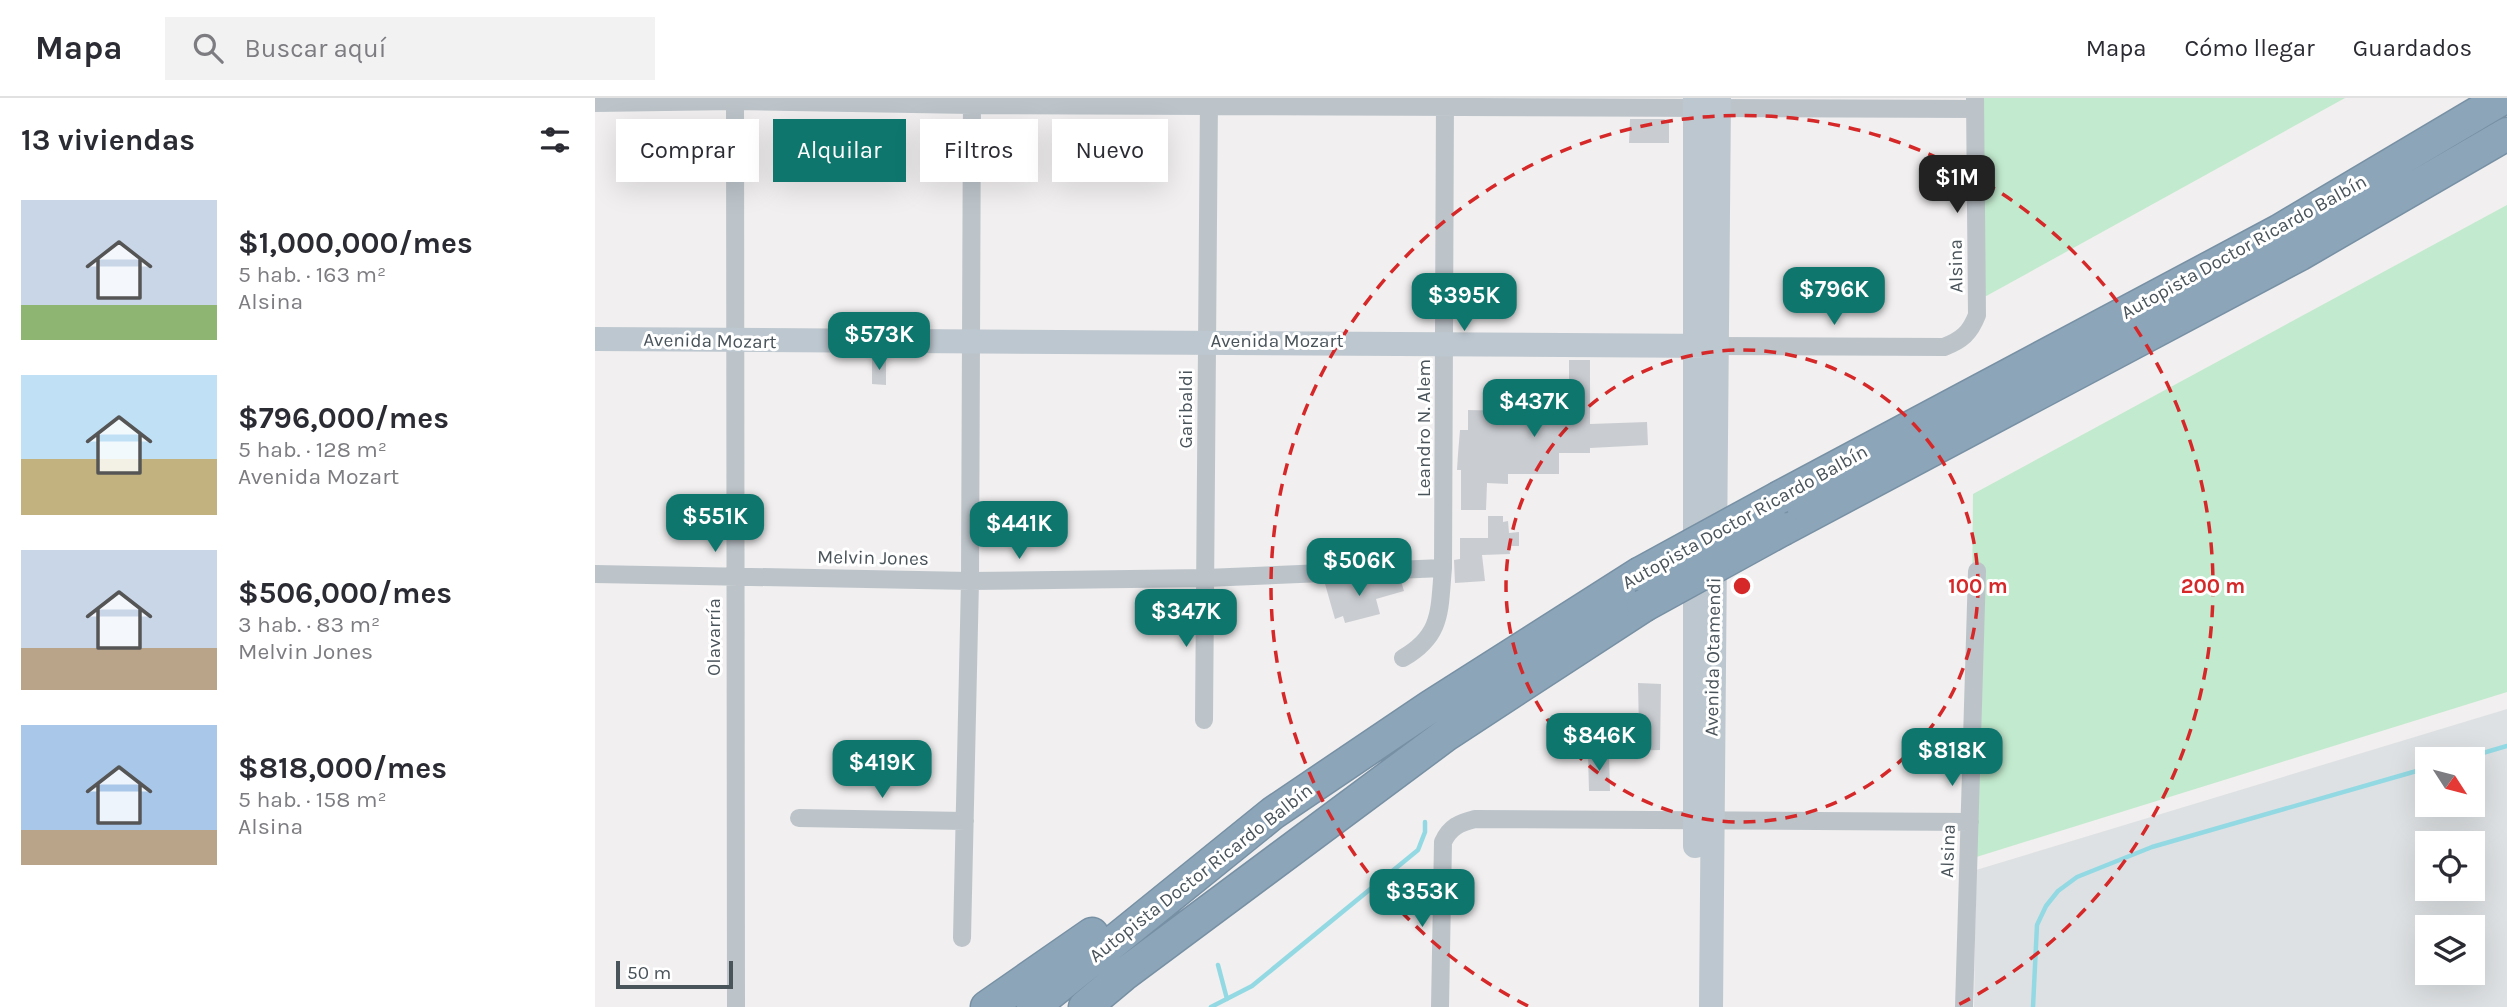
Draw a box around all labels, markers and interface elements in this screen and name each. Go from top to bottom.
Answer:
search box [165,17,655,80]
text: Mapa [35,29,123,67]
icon: search [189,29,227,67]
text: Buscar aquí [245,33,386,64]
text: Mapa [2086,34,2146,62]
text: Cómo llegar [2184,34,2315,62]
text: Guardados [2353,34,2472,62]
chip: Comprar [616,119,759,182]
chip: Alquilar [773,119,906,182]
chip: Filtros [920,119,1038,182]
chip: Nuevo [1052,119,1168,182]
icon: filters [536,121,574,159]
text: 13 viviendas [21,122,195,158]
pin: $1M [1923,156,1991,215]
text: $1M [1935,164,1979,191]
street label: Autopista Doctor Ricardo Balbín [2118,170,2370,324]
text: $1,000,000/mes [238,225,473,261]
icon: home [77,228,161,312]
street label: Alsina [1945,239,1967,293]
text: 5 hab. · 163 m² [238,261,386,288]
pin: $796K [1785,268,1883,327]
pin: $395K [1415,274,1513,333]
text: $796K [1799,276,1869,303]
text: $395K [1428,282,1500,309]
text: Alsina [238,288,303,315]
pin: $573K [830,313,928,372]
text: $573K [844,321,914,348]
street label: Avenida Mozart [643,329,777,353]
street label: Avenida Mozart [1210,330,1344,352]
street label: Leandro N. Alem [1413,359,1435,497]
street label: Garibaldi [1175,369,1197,449]
pin: $437K [1485,380,1583,439]
text: $437K [1499,388,1569,415]
text: $796,000/mes [238,400,449,436]
icon: home [77,403,161,487]
text: 5 hab. · 128 m² [238,436,387,463]
street label: Autopista Doctor Ricardo Balbín [1619,440,1871,594]
text: Avenida Mozart [238,463,399,490]
pin: $551K [666,494,764,554]
pin: $441K [970,502,1068,561]
text: $551K [682,503,748,530]
text: $441K [986,510,1052,537]
pin: $506K [1310,538,1408,598]
street label: Melvin Jones [817,546,929,570]
text: $506K [1323,547,1395,574]
centre of rings [1730,574,1754,598]
text: 100 m [1948,574,2008,598]
text: 200 m [2181,574,2245,598]
text: $506,000/mes [238,575,452,611]
street label: Avenida Otamendi [1701,577,1725,737]
icon: home [77,578,161,662]
pin: $347K [1137,589,1235,649]
street label: Olavarría [703,598,725,676]
text: $347K [1151,598,1221,625]
text: 3 hab. · 83 m² [238,611,380,638]
text: Melvin Jones [238,638,373,665]
pin: $846K [1550,714,1648,773]
text: $846K [1562,722,1636,749]
pin: $818K [1903,728,2001,788]
text: $818K [1918,737,1986,764]
pin: $419K [833,740,931,800]
north arrow [2415,747,2485,817]
map controls [2415,747,2485,985]
text: $419K [849,749,915,776]
text: $818,000/mes [238,750,447,786]
icon: home [77,753,161,837]
street label: Autopista Doctor Ricardo Balbín [1085,779,1317,967]
text: 5 hab. · 158 m² [238,786,387,813]
text: Alsina [238,813,303,840]
street label: Alsina [1936,824,1960,878]
button: locate [2415,831,2485,901]
pin: $353K [1373,870,1471,929]
text: $353K [1386,878,1458,905]
button: layers [2415,915,2485,985]
scale bar [616,958,733,990]
text: 50 m [627,962,671,984]

